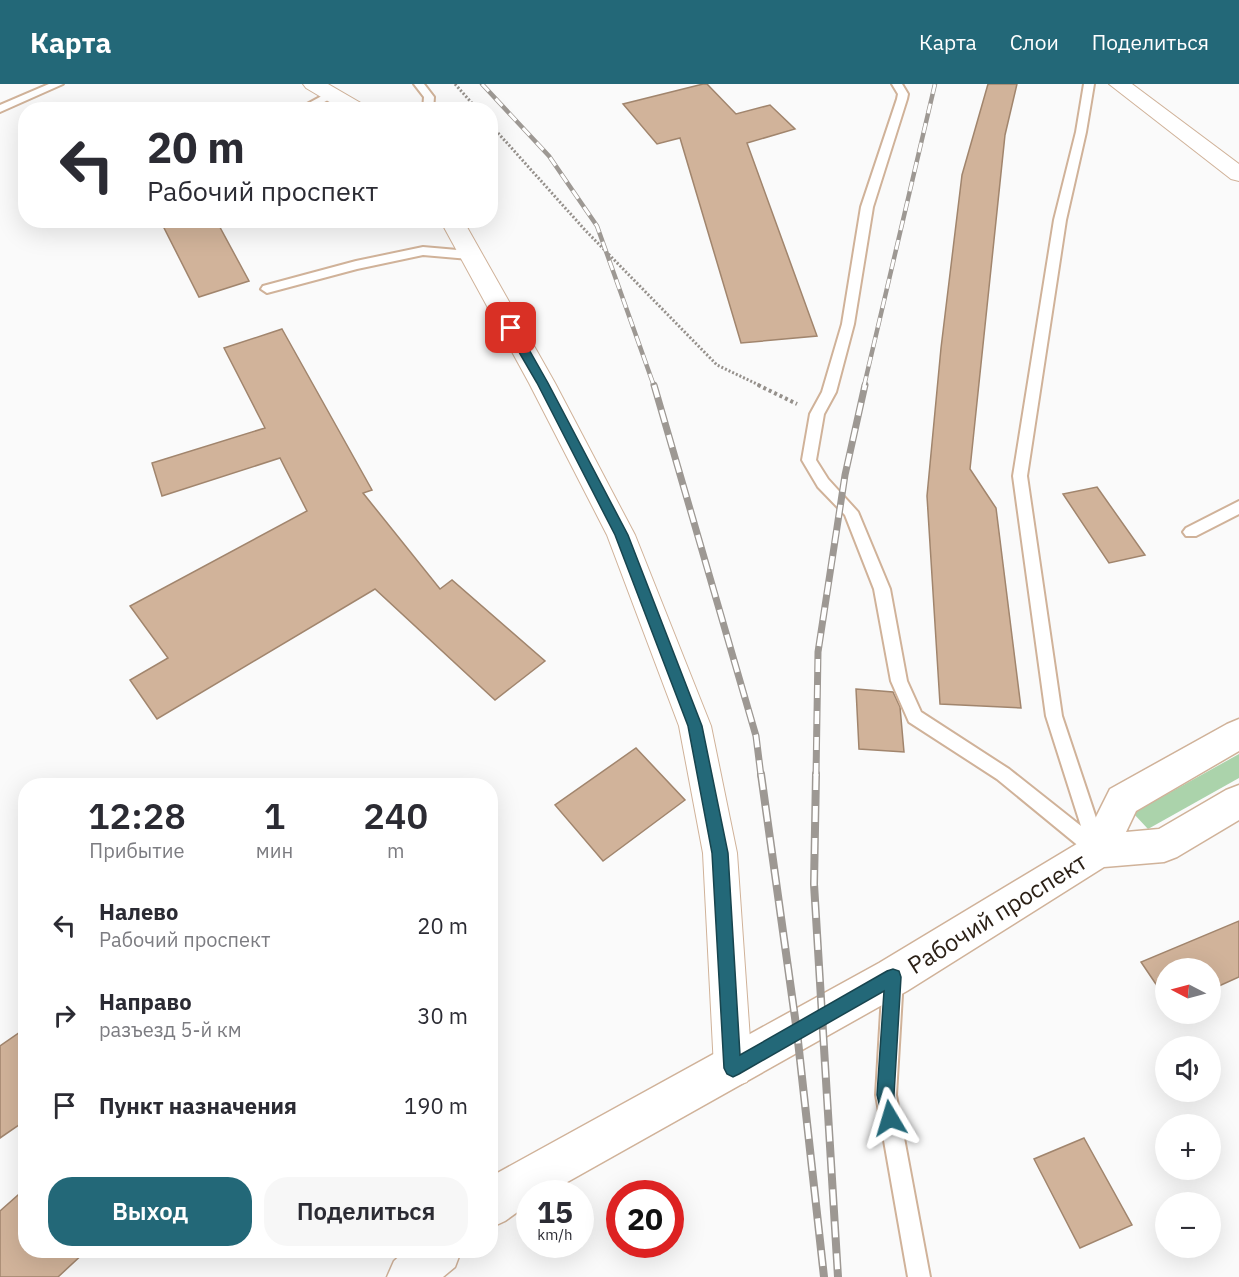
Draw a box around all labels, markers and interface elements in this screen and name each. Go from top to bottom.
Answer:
text: Карта [30,24,111,61]
text: Карта [919,28,977,56]
text: Слои [1010,28,1059,56]
text: Поделиться [1092,28,1209,56]
text: 20 m [147,120,245,175]
icon: left [48,126,126,204]
text: Рабочий проспект [147,173,378,208]
pin [485,302,536,353]
icon: arrive [494,311,527,344]
text: 12:28 [88,792,186,839]
text: 1 [264,792,285,839]
text: 240 [363,792,428,839]
text: Прибытие [89,837,184,864]
text: мин [256,837,293,864]
text: m [387,837,404,864]
street label: Рабочий проспект [901,845,1093,981]
text: Налево [99,897,178,926]
icon: left [48,909,81,942]
text: 20 m [417,911,468,940]
text: Рабочий проспект [99,926,270,953]
north arrow [1155,958,1221,1024]
map controls [1155,958,1221,1258]
text: Направо [99,987,192,1016]
icon: right [48,999,81,1032]
text: 30 m [417,1001,468,1030]
text: разъезд 5-й км [99,1016,242,1043]
button: sound [1155,1036,1221,1102]
position arrow [858,1086,922,1150]
icon: arrive [48,1089,81,1122]
text: Пункт назначения [99,1091,297,1120]
text: 190 m [404,1091,468,1120]
button: + [1155,1114,1221,1180]
button: Выход [48,1177,252,1246]
button: Поделиться [264,1177,468,1246]
speed limit sign: 20 [606,1180,684,1258]
text: 15 [537,1192,573,1231]
button: − [1155,1192,1221,1258]
text: km/h [537,1225,573,1244]

